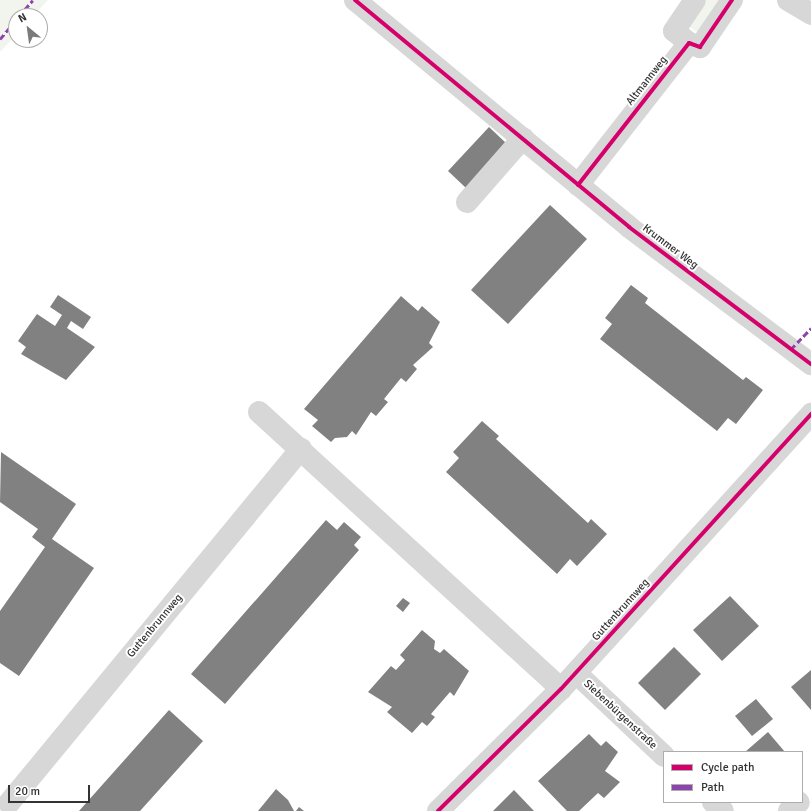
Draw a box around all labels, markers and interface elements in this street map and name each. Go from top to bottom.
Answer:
north arrow [8,8,48,48]
text: N [16,10,29,25]
street label: Altmannweg [624,54,670,108]
street label: Krummer Weg [640,222,700,272]
street label: Guttenbrunnweg [590,576,652,644]
street label: Guttenbrunnweg [125,591,185,661]
street label: Siebenbürgenstraße [581,678,659,752]
legend [663,751,803,803]
text: Cycle path [701,760,754,775]
scale bar [10,777,92,803]
text: Path [701,780,724,795]
text: 20 m [15,784,40,799]

